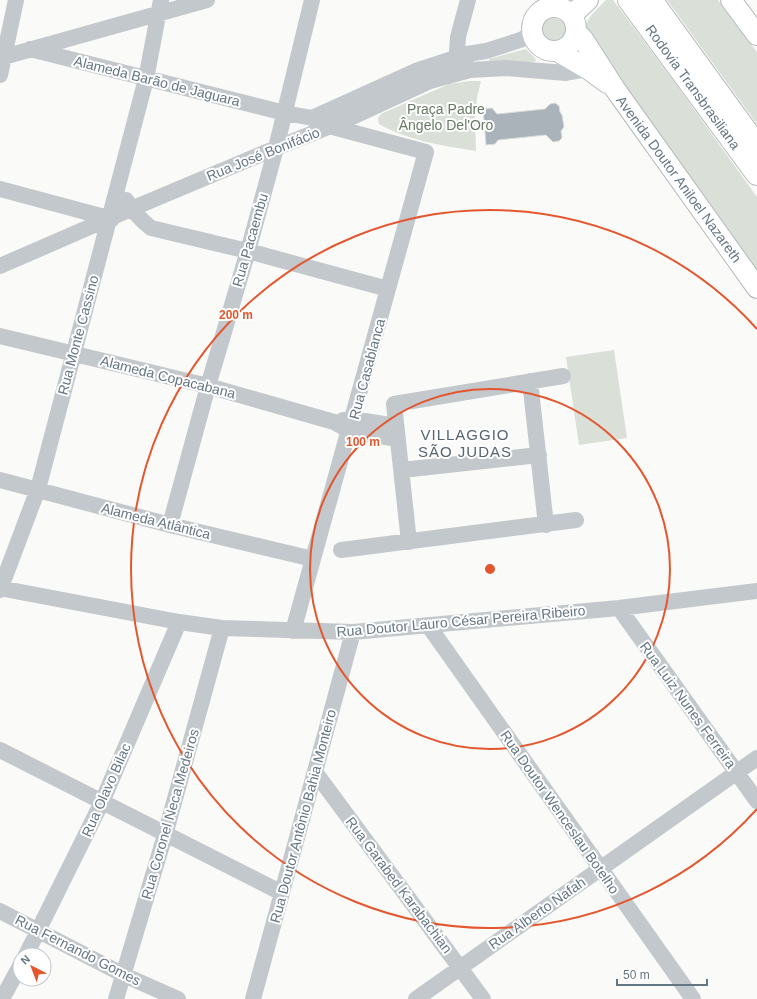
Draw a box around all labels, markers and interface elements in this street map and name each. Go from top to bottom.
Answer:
street label: Rodovia Transbrasiliana [642,22,744,153]
street label: Alameda Barão de Jaguara [72,53,242,109]
street label: Avenida Doutor Aniloel Nazareth [613,93,745,265]
park label: Praça Padre Ângelo Del'Oro [399,101,493,133]
street label: Rua José Bonifácio [204,124,322,184]
street label: Rua Pacaembu [229,191,271,289]
street label: Rua Monte Cassino [54,273,102,396]
text: 200 m [219,308,253,322]
street label: Rua Casablanca [346,317,388,421]
street label: Alameda Copacabana [99,352,237,402]
district label: VILLAGGIO SÃO JUDAS [418,426,512,460]
text: 100 m [346,435,380,449]
street label: Alameda Atlântica [100,500,213,542]
centre of rings [483,562,497,576]
street label: Rua Doutor Lauro César Pereira Ribeiro [336,602,586,640]
street label: Rua Luiz Nunes Ferreira [637,639,739,772]
street label: Rua Doutor Antônio Bahia Monteiro [267,707,339,924]
street label: Rua Coronel Neca Medeiros [138,727,202,901]
street label: Rua Doutor Wenceslau Botelho [497,727,623,897]
street label: Rua Olavo Bilac [78,741,134,839]
street label: Rua Garabed Karabachian [342,814,456,956]
street label: Rua Alberto Nafah [486,874,588,952]
street label: Rua Fernando Gomes [13,911,143,989]
north arrow [12,947,52,987]
text: N [18,952,32,967]
scale bar [617,961,707,987]
text: 50 m [623,968,650,982]

